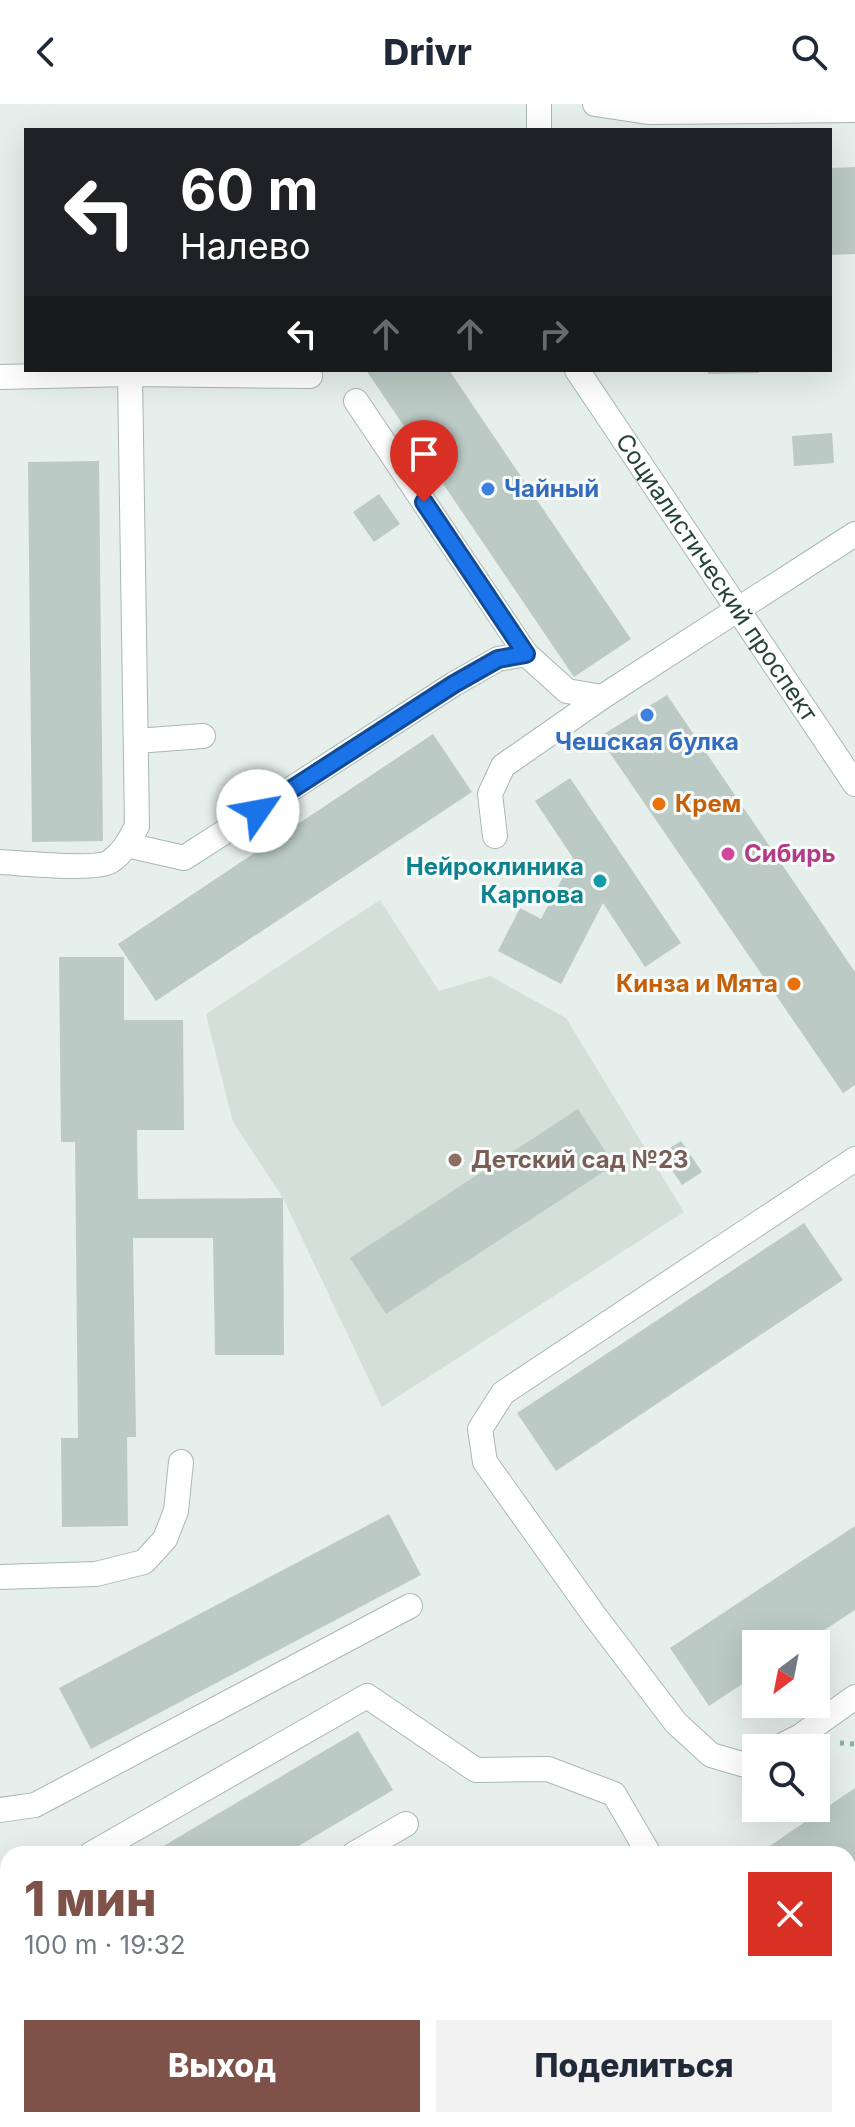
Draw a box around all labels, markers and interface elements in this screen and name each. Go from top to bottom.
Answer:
icon: back [24,30,68,74]
text: Drivr [383,30,472,74]
icon: search [787,30,831,74]
text: 60 m [180,156,319,224]
icon: left [48,160,152,264]
text: Налево [180,224,311,268]
icon: left [280,312,324,356]
icon: ahead [364,312,408,356]
icon: ahead [448,312,492,356]
icon: right [532,312,576,356]
pin [390,420,458,502]
street label: Социалистический проспект [610,428,824,727]
icon: arrive [402,432,446,476]
place label: Чайный [504,474,599,503]
marker: Чайный [479,480,497,498]
marker: Чешская булка [638,706,656,724]
place label: Чешская булка [555,727,739,756]
position arrow [216,769,300,853]
place label: Крем [675,789,741,818]
marker: Крем [650,795,668,813]
place label: Сибирь [744,839,836,868]
marker: Сибирь [719,845,737,863]
place label: Нейроклиника Карпова [406,852,584,909]
marker: Нейроклиника Карпова [591,872,609,890]
place label: Кинза и Мята [616,969,778,998]
marker: Кинза и Мята [785,975,803,993]
place label: Детский сад №23 [471,1145,689,1174]
marker: Детский сад №23 [446,1151,464,1169]
north arrow [742,1630,830,1718]
map controls [742,1630,830,1822]
button: search [742,1734,830,1822]
text: 1 мин [24,1869,156,1928]
button: close [748,1872,832,1956]
text: 100 m · 19:32 [24,1929,186,1960]
button: Выход [24,2020,420,2112]
button: Поделиться [436,2020,832,2112]

